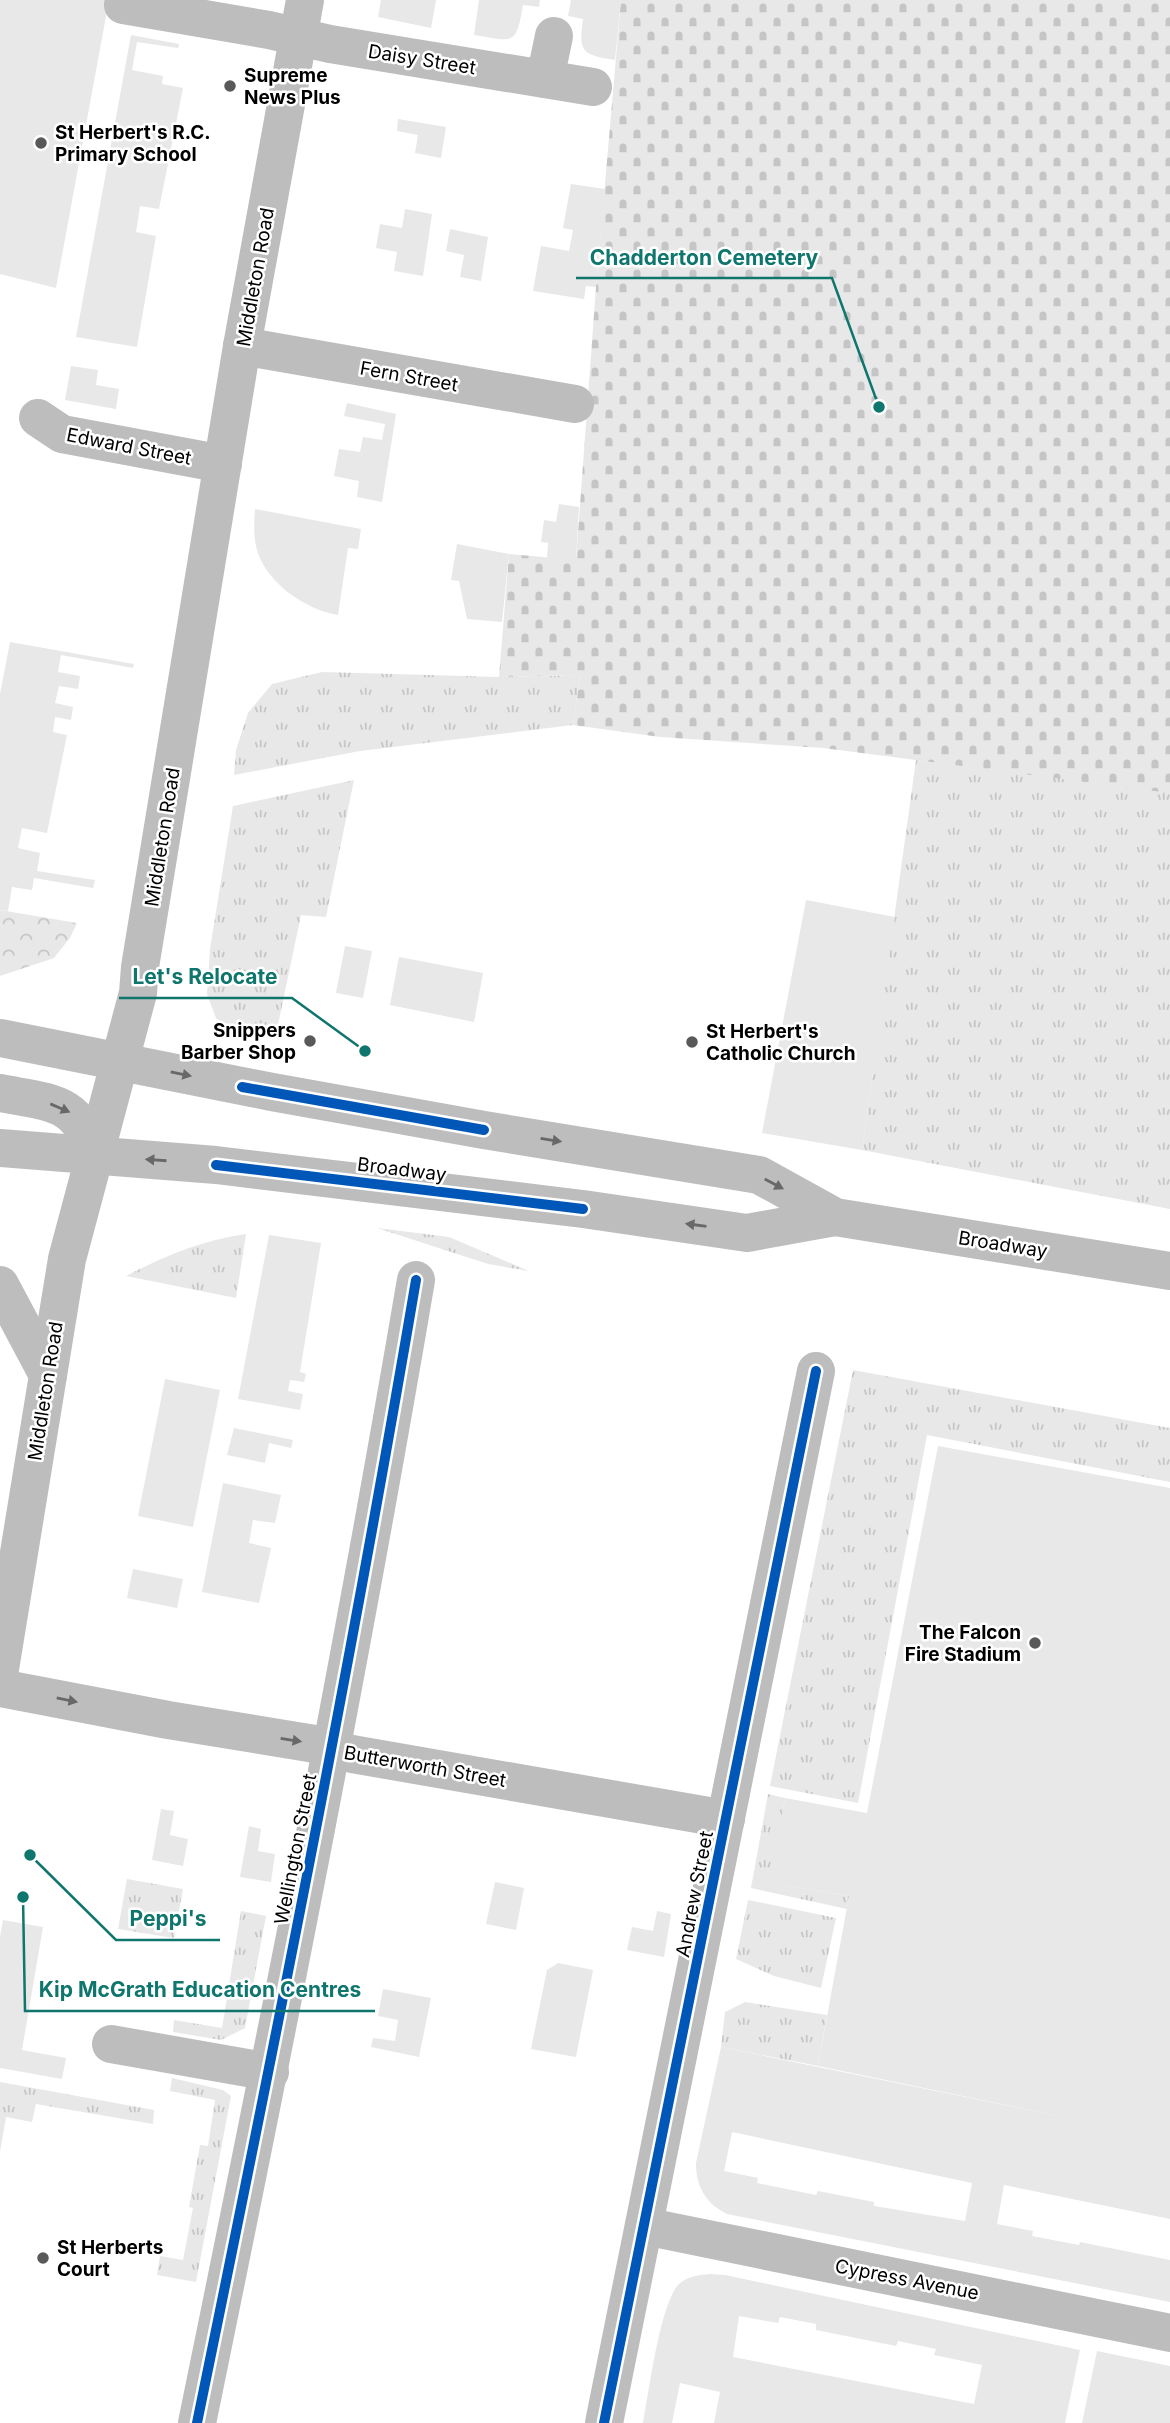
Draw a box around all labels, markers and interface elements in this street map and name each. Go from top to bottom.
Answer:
street label: Daisy Street [366,40,477,79]
place label: Supreme News Plus [244,64,341,109]
marker: Supreme News Plus [222,78,238,94]
place label: St Herbert's R.C. Primary School [55,121,211,166]
marker: St Herbert's R.C. Primary School [33,135,49,151]
street label: Middleton Road [232,206,279,348]
callout: Chadderton Cemetery [576,236,832,278]
text: Chadderton Cemetery [590,245,819,270]
street label: Fern Street [358,357,460,396]
street label: Edward Street [65,423,193,470]
street label: Middleton Road [140,766,185,908]
callout: Let's Relocate [119,956,292,998]
text: Let's Relocate [132,964,278,989]
place label: Snippers Barber Shop [181,1019,296,1064]
place label: St Herbert's Catholic Church [706,1020,856,1065]
marker: Snippers Barber Shop [302,1033,318,1049]
marker: St Herbert's Catholic Church [684,1034,700,1050]
one-way arrow [170,1068,192,1079]
one-way arrow [50,1103,71,1114]
one-way arrow [540,1135,562,1146]
street label: Broadway [356,1153,448,1186]
one-way arrow [144,1154,166,1165]
one-way arrow [764,1178,784,1189]
one-way arrow [684,1219,706,1230]
street label: Broadway [957,1226,1049,1263]
street label: Middleton Road [23,1320,68,1462]
place label: The Falcon Fire Stadium [905,1621,1021,1666]
marker: The Falcon Fire Stadium [1027,1635,1043,1651]
one-way arrow [56,1694,78,1705]
one-way arrow [280,1735,302,1746]
street label: Butterworth Street [342,1741,508,1792]
street label: Wellington Street [270,1772,321,1926]
street label: Andrew Street [671,1829,718,1959]
callout: Peppi's [116,1898,220,1940]
text: Peppi's [130,1906,206,1931]
callout: Kip McGrath Education Centres [25,1969,375,2011]
text: Kip McGrath Education Centres [39,1977,361,2002]
place label: St Herberts Court [57,2236,163,2281]
marker: St Herberts Court [35,2250,51,2266]
street label: Cypress Avenue [833,2254,981,2305]

